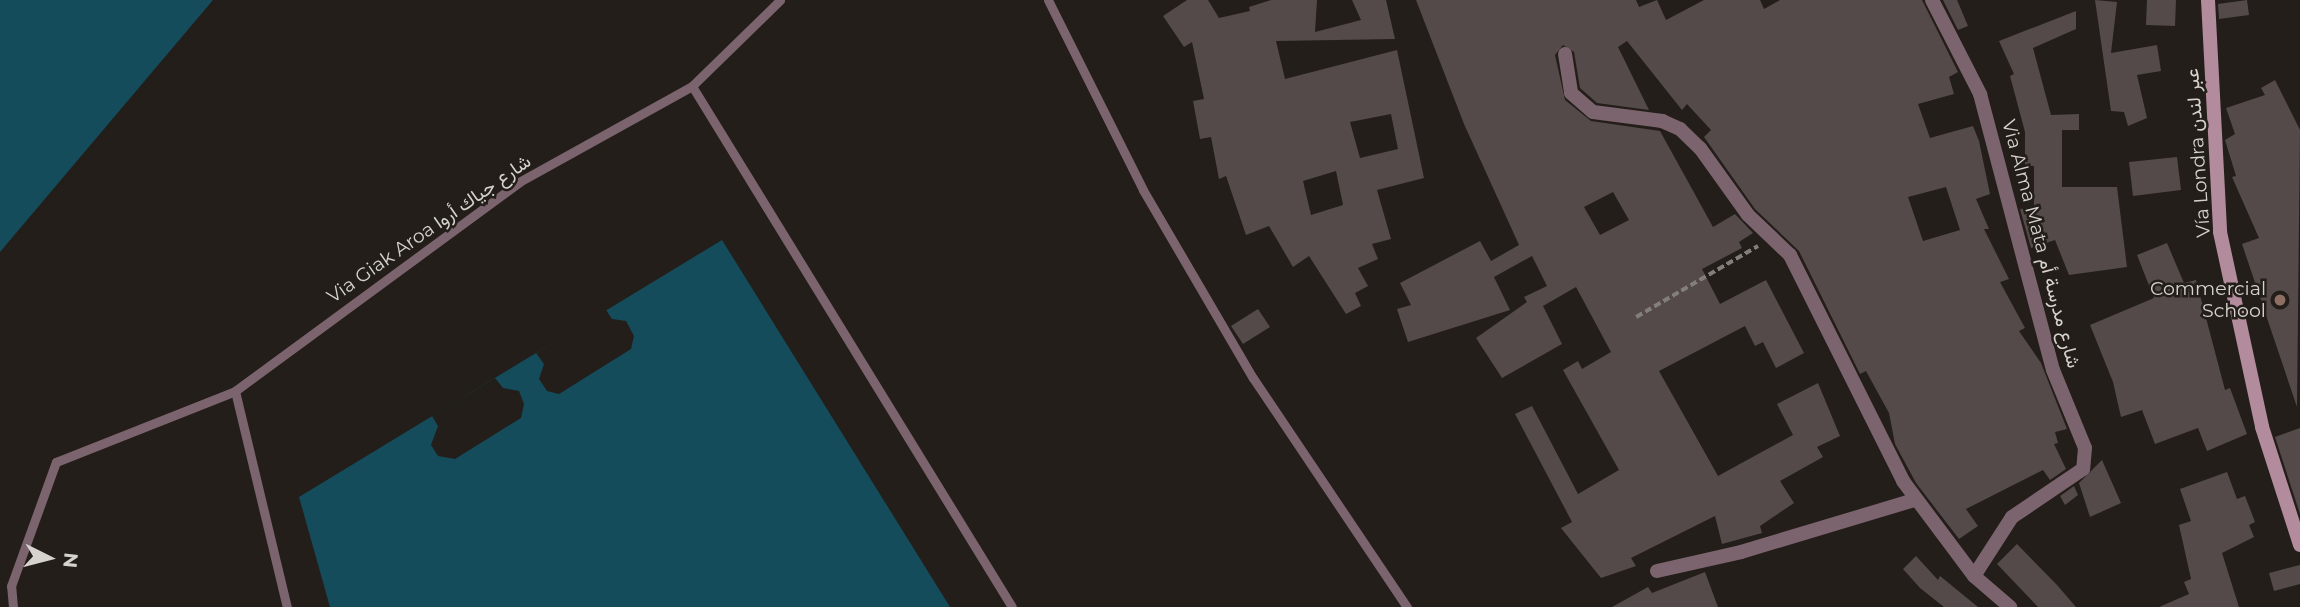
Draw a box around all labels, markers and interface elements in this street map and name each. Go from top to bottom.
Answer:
street label: Vía Londra عبر لندن [2181,68,2215,238]
street label: Via Alma Mata شارع مدرسة أم [1997,117,2085,371]
street label: Via Giak Aroa شارع جياك أروا [323,150,535,308]
place label: Commercial School [2150,278,2266,322]
marker: Commercial School [2272,292,2288,308]
north arrow [14,523,84,593]
text: N [58,551,83,569]

